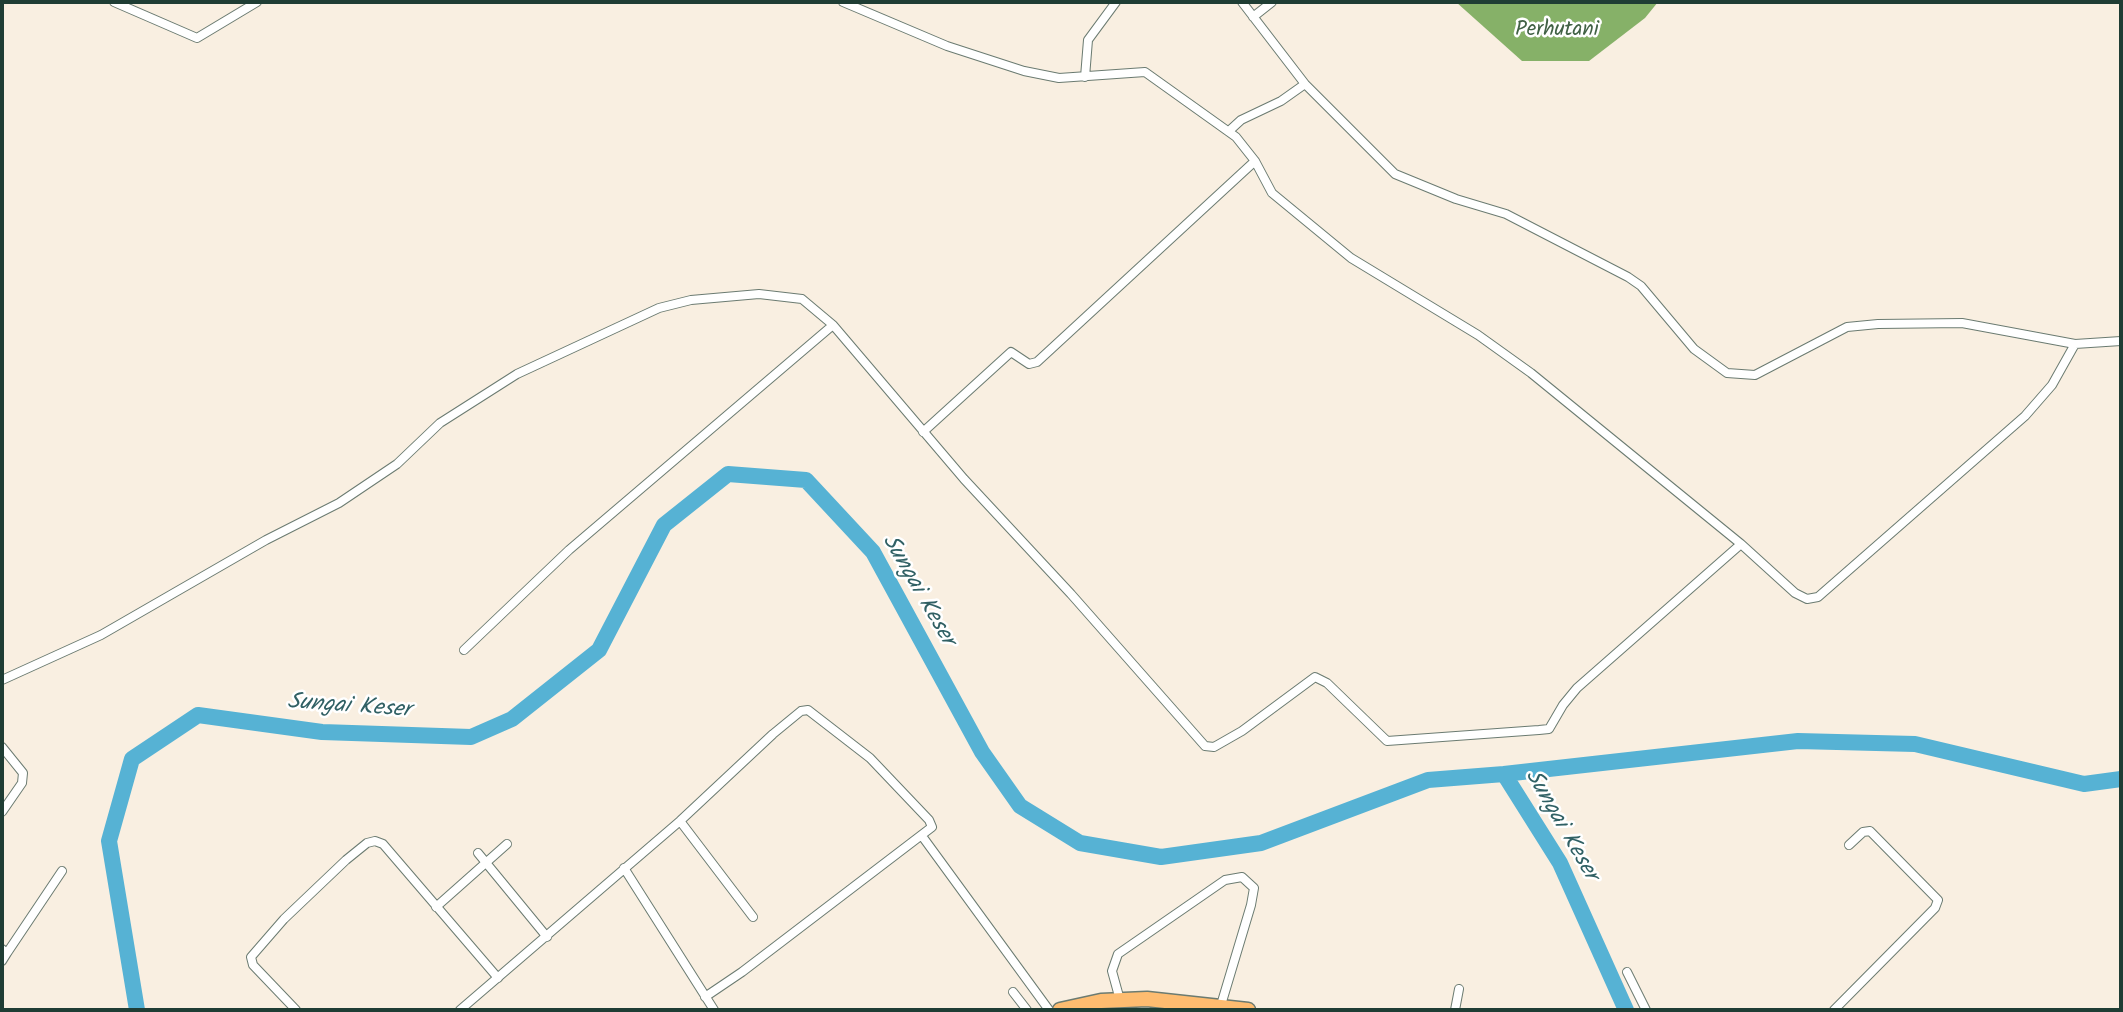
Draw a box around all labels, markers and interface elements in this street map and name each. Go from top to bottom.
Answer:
park label: Perhutani [1515,18,1599,44]
water label: Sungai Keser [874,531,960,651]
water label: Sungai Keser [286,690,412,726]
water label: Sungai Keser [1517,766,1603,886]

